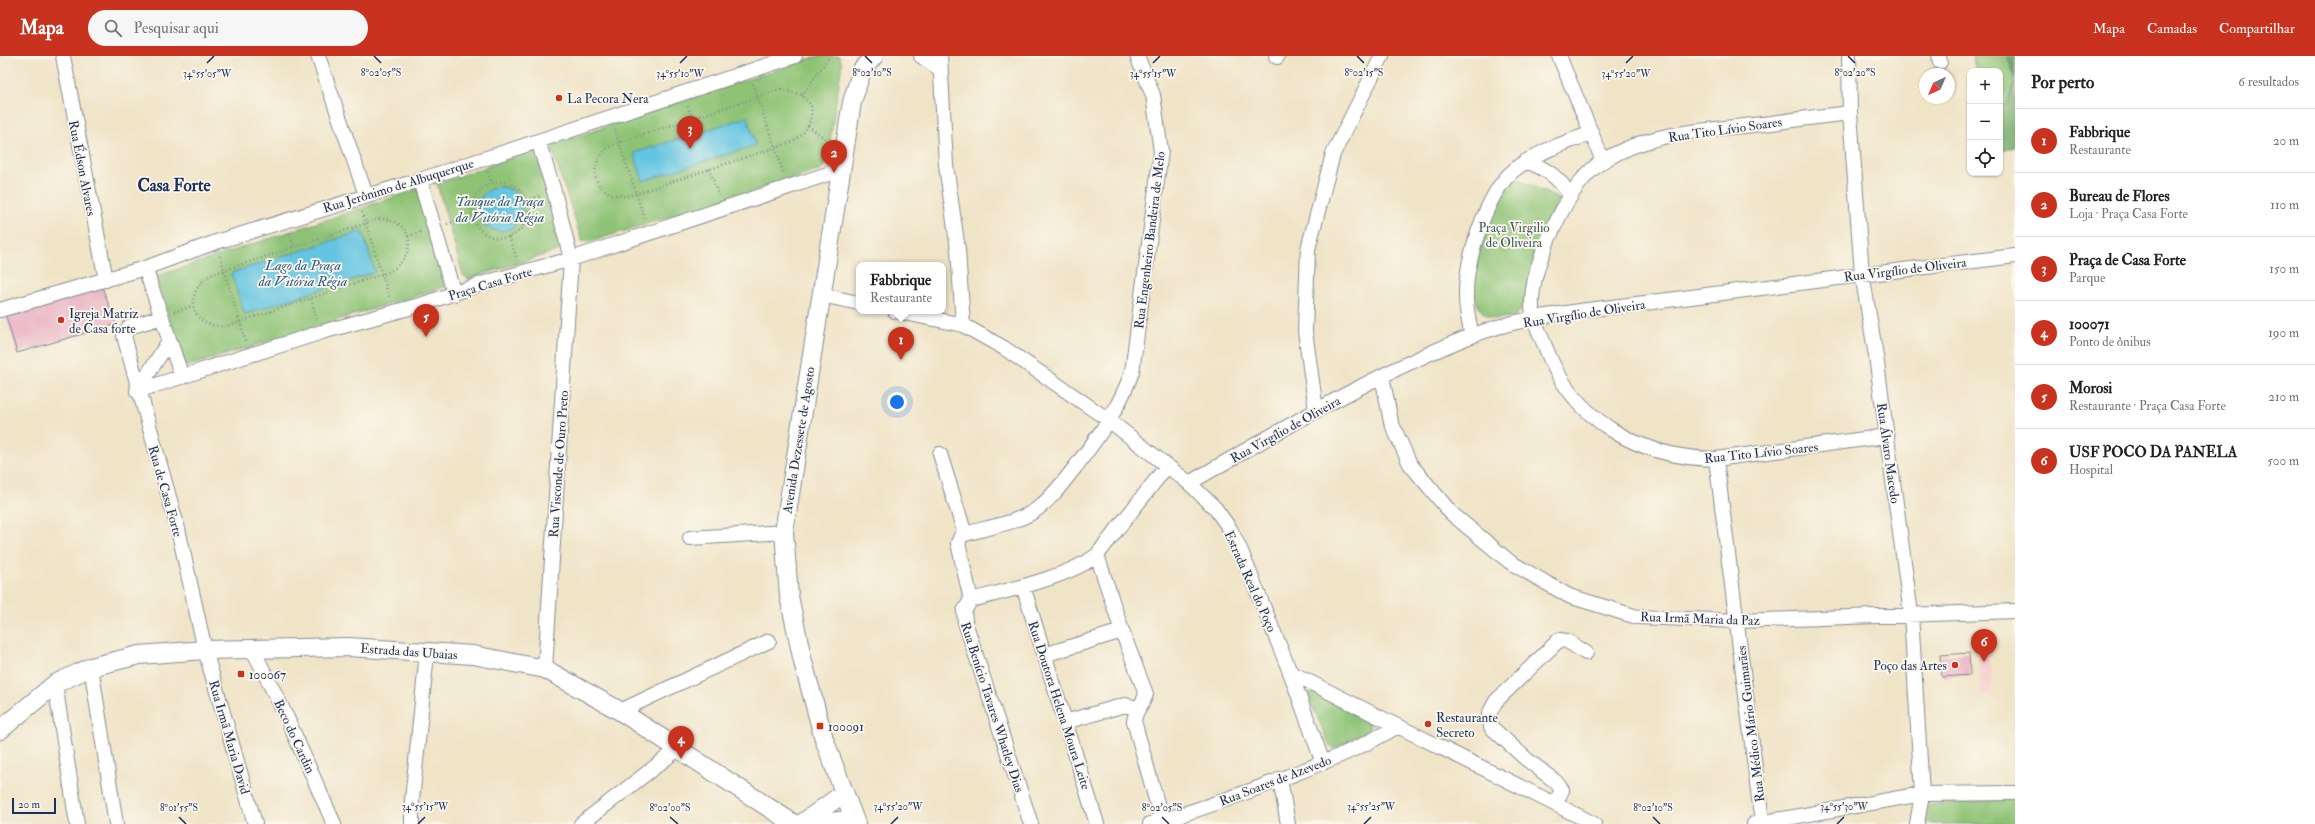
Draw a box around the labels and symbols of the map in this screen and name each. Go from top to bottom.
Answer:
text: 8°02'05"S [361,67,401,79]
text: 8°02'10"S [852,67,892,79]
text: 8°02'15"S [1345,67,1383,79]
text: 8°02'20"S [1834,67,1876,79]
text: 34°55'05"W [183,68,232,80]
text: 34°55'10"W [656,68,704,80]
text: 34°55'15"W [1130,68,1177,80]
text: 34°55'20"W [1602,68,1651,80]
north arrow [1919,68,1955,104]
place label: La Pecora Nera [567,91,649,107]
marker: La Pecora Nera [554,93,564,103]
street label: Rua Tito Lívio Soares [1667,114,1783,146]
pin: 3 [677,116,703,149]
street label: Rua Édson Alvares [65,119,100,218]
pin: 2 [821,140,847,173]
street label: Rua Engenheiro Bandeira de Melo [1131,150,1169,330]
street label: Rua Jerônimo de Albuquerque [321,155,476,216]
district label: Casa Forte [137,175,211,196]
water label: Tanque da Praça da Vitória Régia [455,193,545,226]
park label: Praça Virgilio de Oliveira [1478,220,1550,251]
street label: Rua Virgílio de Oliveira [1843,254,1968,285]
water label: Lago da Praça da Vitória Régia [258,257,348,290]
street label: Praça Casa Forte [446,263,535,304]
street label: Rua Virgílio de Oliveira [1522,296,1647,332]
pin: 5 [413,304,439,337]
place label: Igreja Matriz de Casa forte [69,306,139,337]
marker: Igreja Matriz de Casa forte [56,315,66,325]
pin: 1 [888,327,914,360]
street label: Avenida Dezessete de Agosto [779,366,818,516]
street label: Rua Visconde de Ouro Preto [546,390,572,538]
your location [887,392,907,412]
street label: Rua Virgílio de Oliveira [1228,393,1344,467]
street label: Rua Álvaro Macedo [1873,402,1904,504]
street label: Rua Tito Lívio Soares [1703,439,1819,467]
street label: Rua de Casa Forte [144,444,186,539]
street label: Estrada Real do Poço [1221,528,1280,634]
street label: Rua Irmã Maria da Paz [1640,609,1761,629]
street label: Rua Doutora Helena Moura Leite [1024,619,1094,792]
street label: Rua Benício Tavares Whatley Dias [956,620,1027,795]
pin: 6 [1971,629,1997,662]
street label: Estrada das Ubaias [360,641,459,663]
street label: Rua Médico Mário Guimarães [1733,644,1769,803]
place label: Poço das Artes [1873,658,1948,674]
marker: Poço das Artes [1950,660,1960,670]
place label: 100067 [249,667,286,683]
marker: 100067 [236,669,246,679]
street label: Rua Irmã Maria David [205,679,253,797]
street label: Beco do Cardin [270,697,318,776]
place label: Restaurante Secreto [1436,710,1498,741]
place label: 100091 [828,719,864,735]
marker: Restaurante Secreto [1423,719,1433,729]
marker: 100091 [815,721,825,731]
pin: 4 [668,726,694,759]
street label: Rua Soares de Azevedo [1217,752,1333,810]
scale bar [12,796,56,815]
text: 34°55'15"W [402,801,449,813]
text: 34°55'20"W [874,801,923,813]
text: 34°55'25"W [1347,801,1396,813]
text: 34°55'30"W [1820,801,1869,813]
text: 8°01'55"S [160,802,198,814]
text: 8°02'00"S [649,802,691,814]
text: 8°02'05"S [1142,802,1182,814]
text: 8°02'10"S [1633,802,1673,814]

